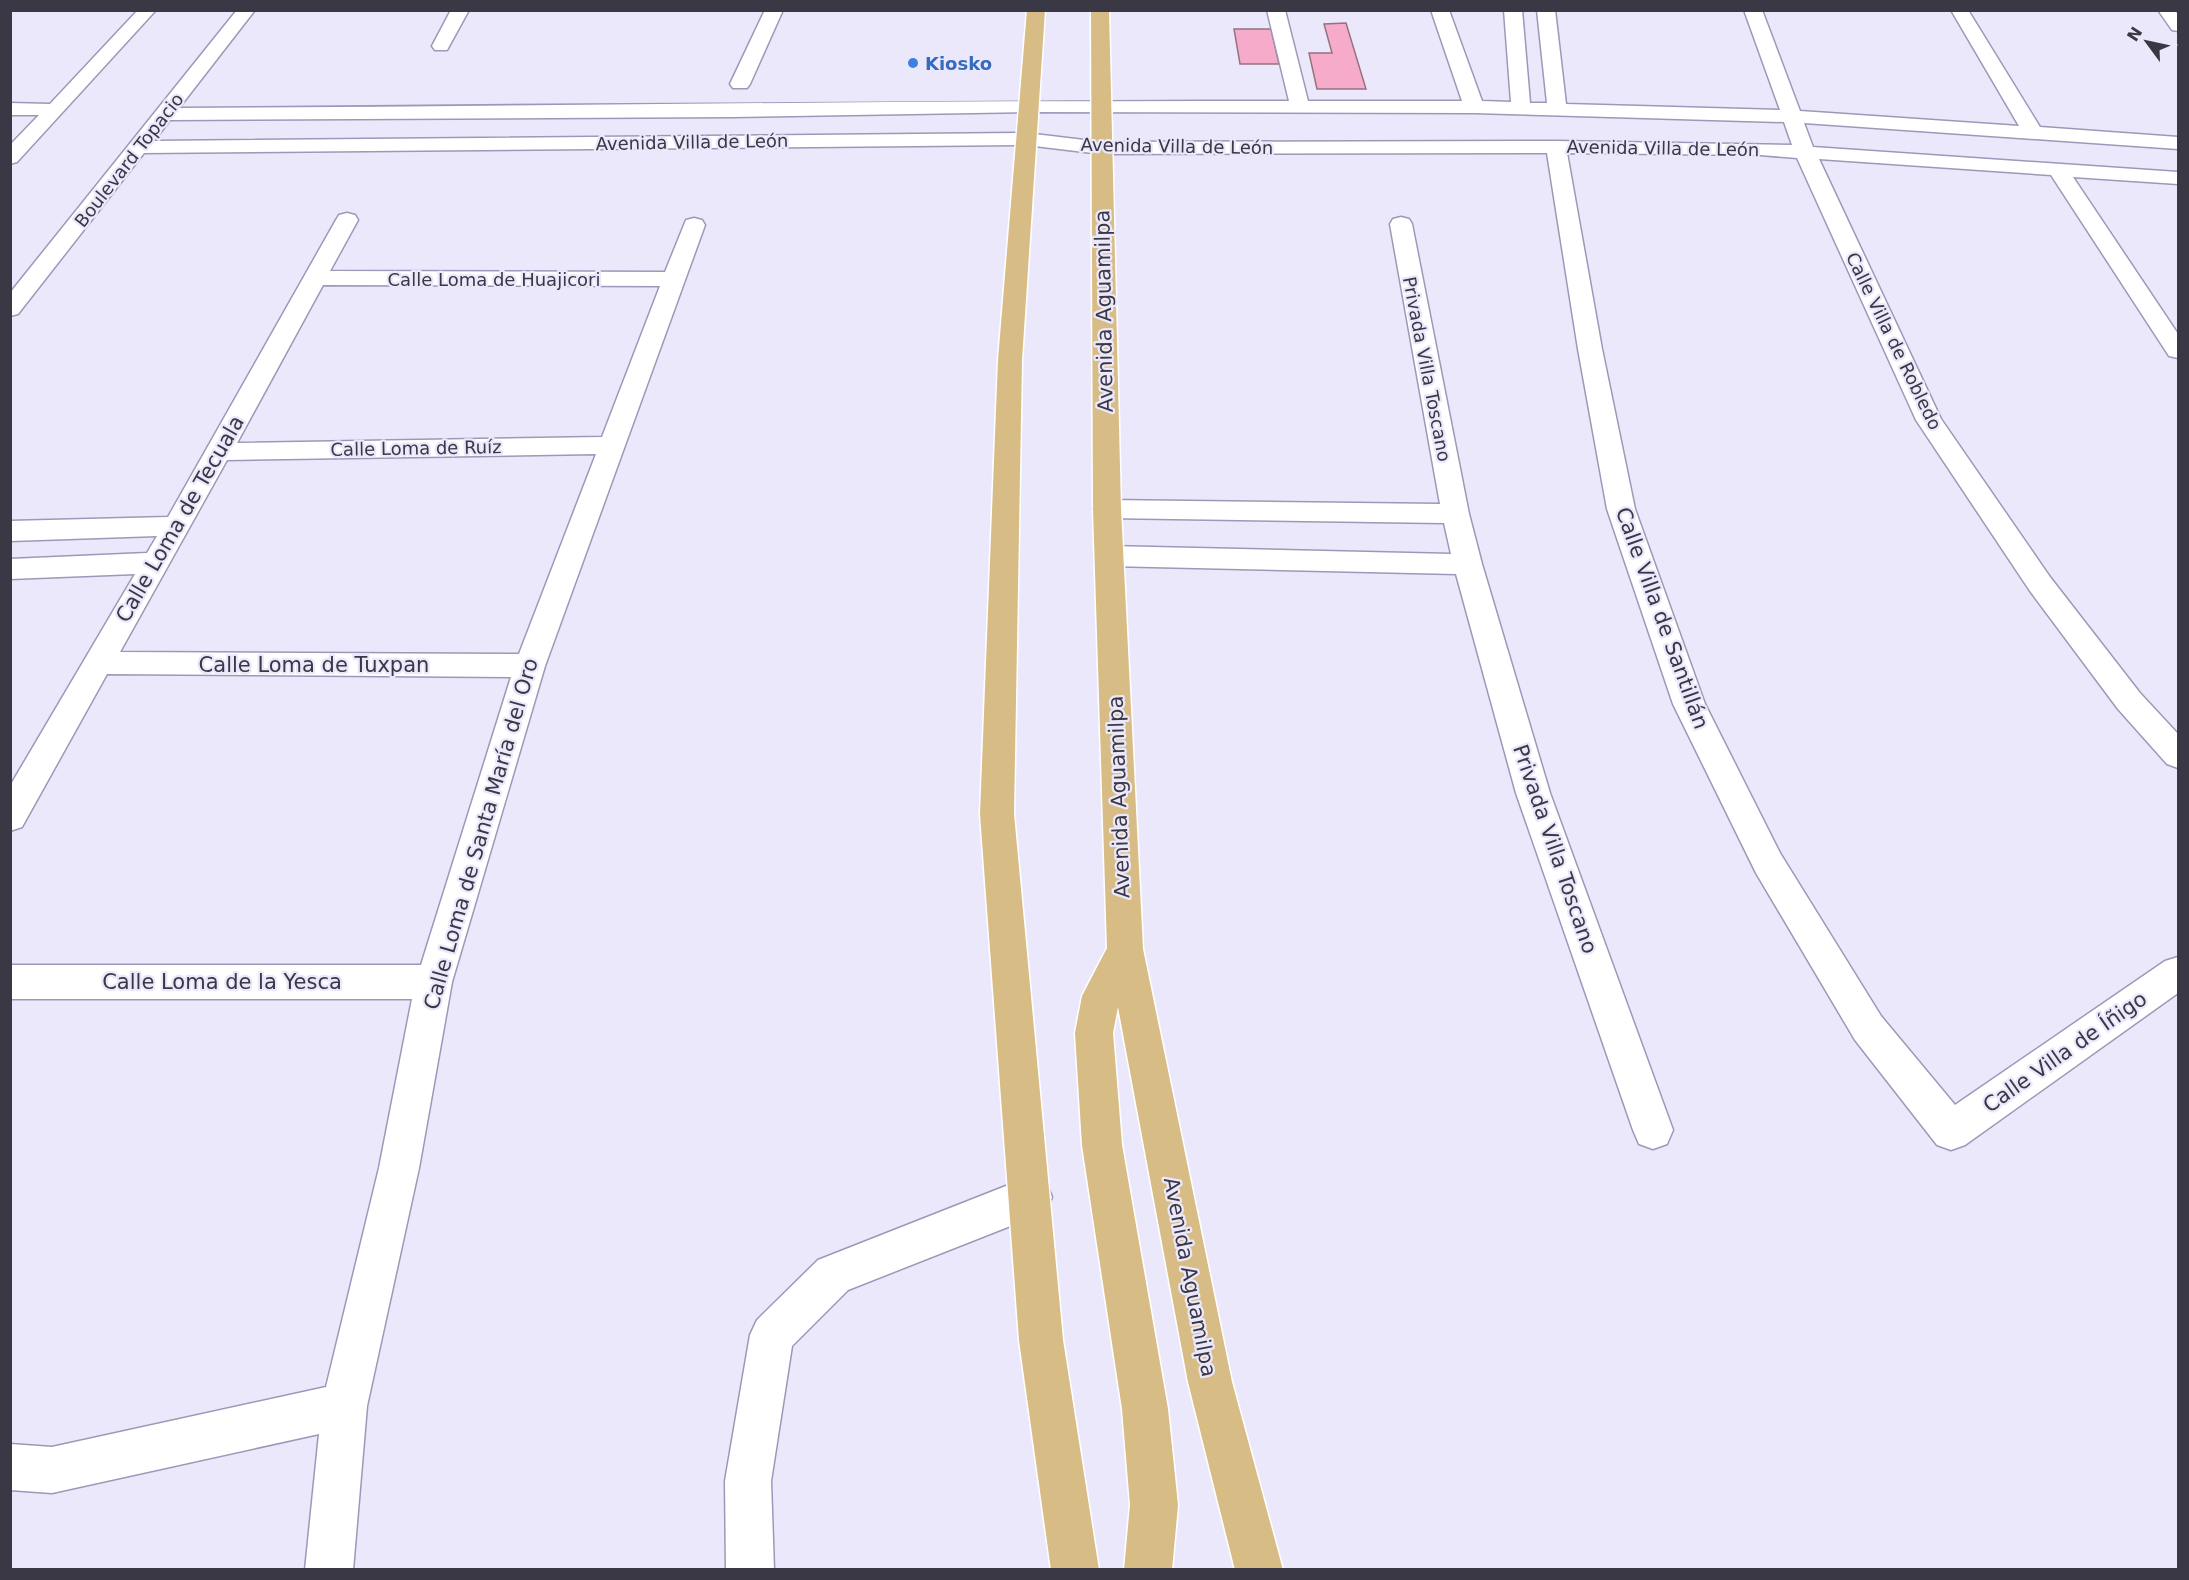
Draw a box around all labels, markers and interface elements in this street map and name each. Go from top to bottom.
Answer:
north arrow [2117,12,2177,72]
text: N [2123,23,2146,45]
place label: Kiosko [925,53,992,74]
marker: Kiosko [906,56,920,70]
street label: Boulevard Topacio [70,89,188,231]
street label: Avenida Villa de León [595,130,789,154]
street label: Avenida Villa de León [1080,134,1274,158]
street label: Avenida Villa de León [1566,136,1760,160]
street label: Avenida Aguamilpa [1090,209,1118,413]
street label: Calle Villa de Robledo [1842,249,1946,433]
street label: Calle Loma de Huajicori [388,269,600,290]
street label: Privada Villa Toscano [1399,275,1455,463]
street label: Calle Loma de Tecuala [111,411,249,627]
street label: Calle Loma de Ruíz [330,436,502,460]
street label: Calle Villa de Santillán [1611,504,1713,732]
street label: Calle Loma de Tuxpan [199,653,429,677]
street label: Calle Loma de Santa María del Oro [419,656,543,1012]
street label: Avenida Aguamilpa [1103,695,1135,899]
street label: Privada Villa Toscano [1508,741,1602,957]
street label: Calle Loma de la Yesca [102,970,342,994]
street label: Calle Villa de Íñigo [1978,986,2151,1118]
street label: Avenida Aguamilpa [1159,1175,1221,1379]

